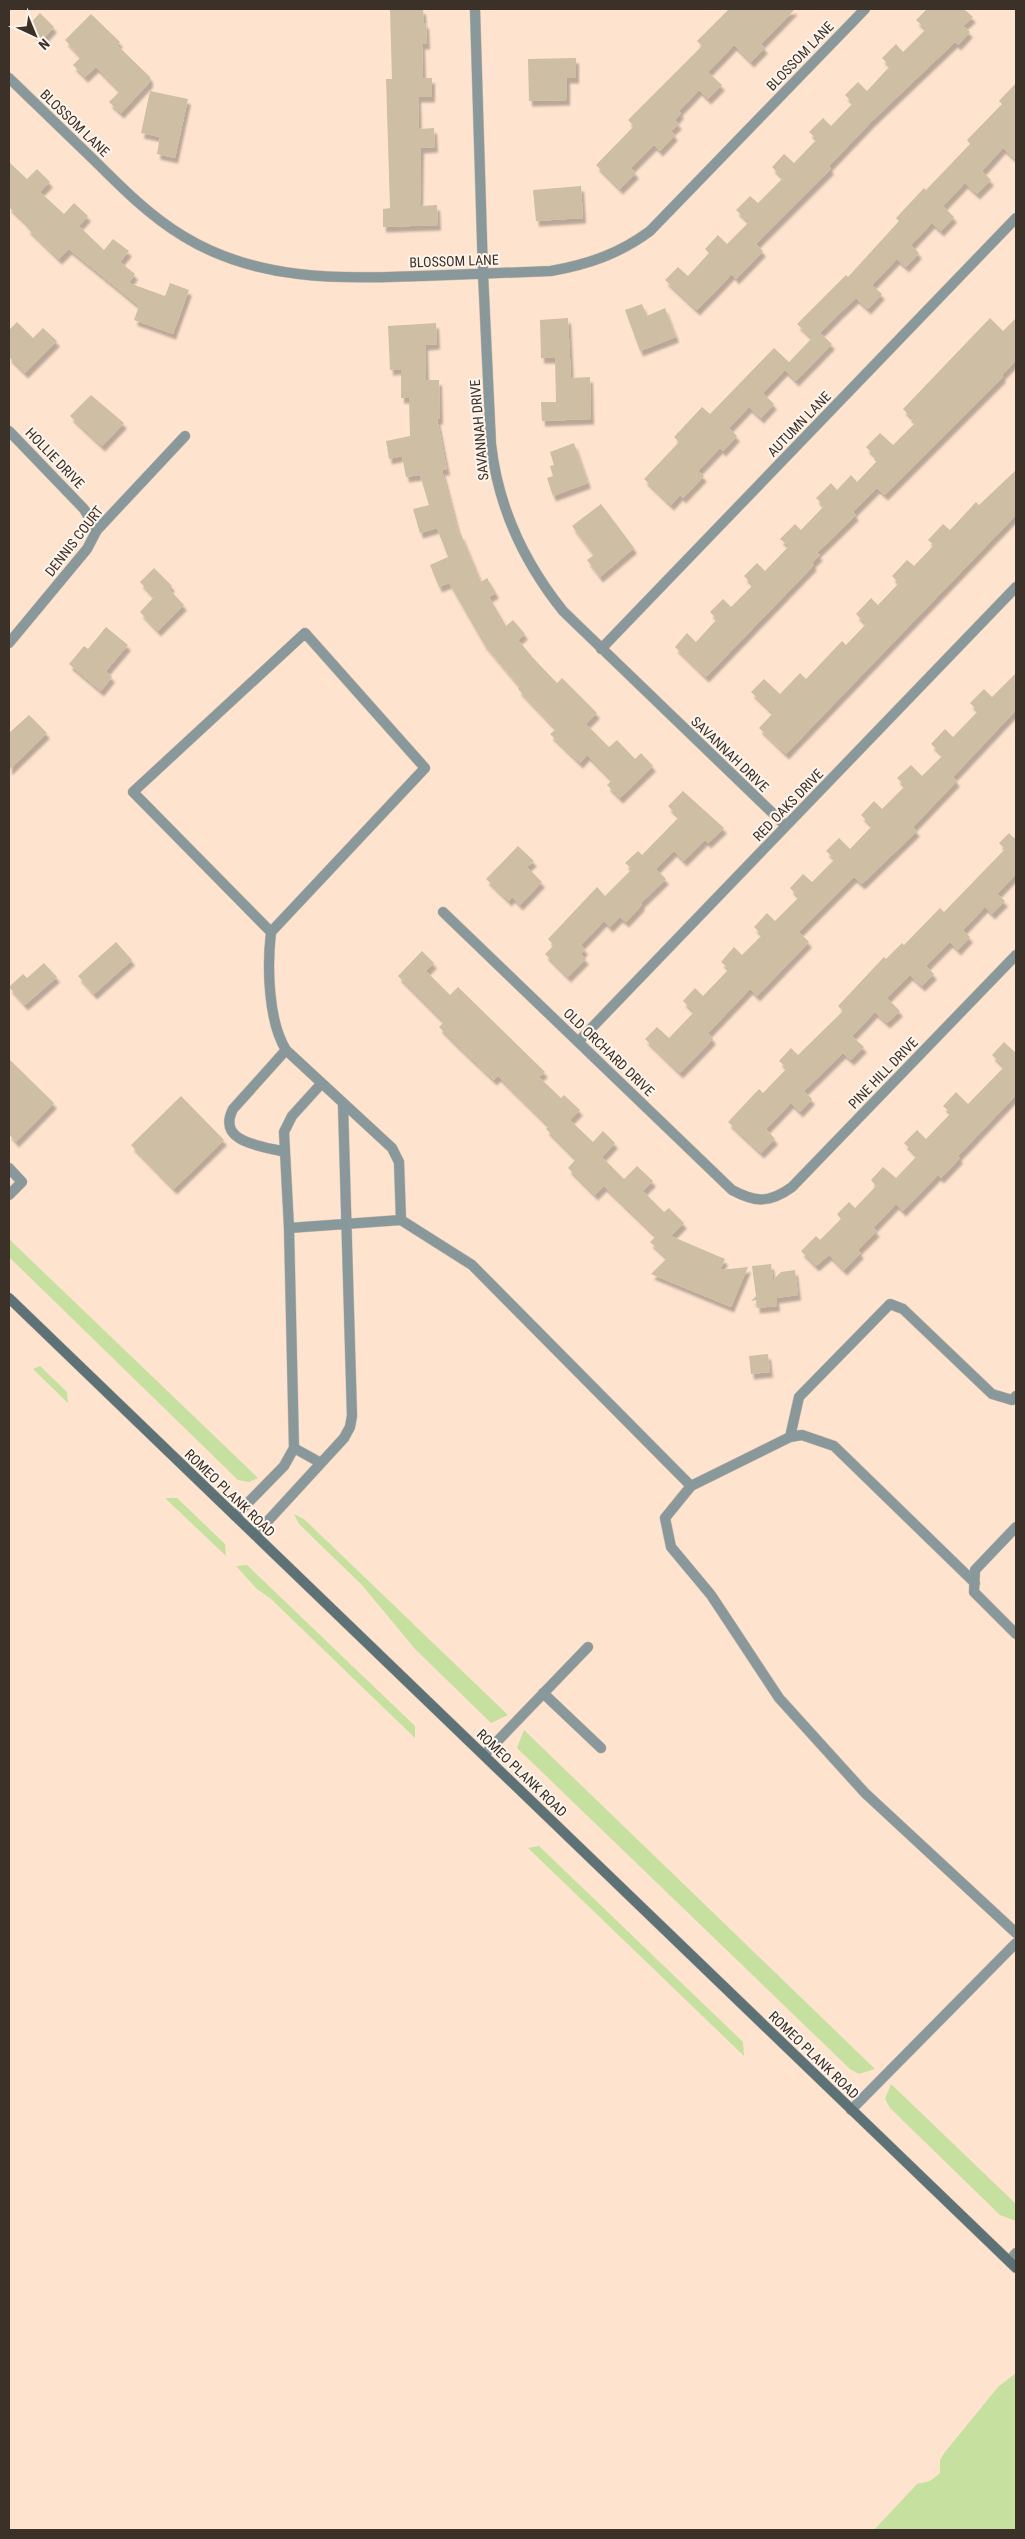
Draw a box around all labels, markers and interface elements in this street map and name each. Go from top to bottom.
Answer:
north arrow [10,10,60,60]
street label: BLOSSOM LANE [763,18,837,94]
text: N [35,36,53,53]
street label: BLOSSOM LANE [37,86,113,160]
street label: BLOSSOM LANE [409,251,499,271]
street label: SAVANNAH DRIVE [467,379,491,481]
street label: AUTUMN LANE [764,388,834,460]
street label: HOLLIE DRIVE [22,424,88,492]
street label: DENNIS COURT [42,503,106,579]
street label: SAVANNAH DRIVE [688,713,772,795]
street label: RED OAKS DRIVE [750,766,826,844]
street label: OLD ORCHARD DRIVE [561,1005,657,1099]
street label: PINE HILL DRIVE [845,1034,921,1112]
street label: ROMEO PLANK ROAD [182,1446,278,1540]
street label: ROMEO PLANK ROAD [474,1726,570,1820]
street label: ROMEO PLANK ROAD [766,2008,862,2102]

